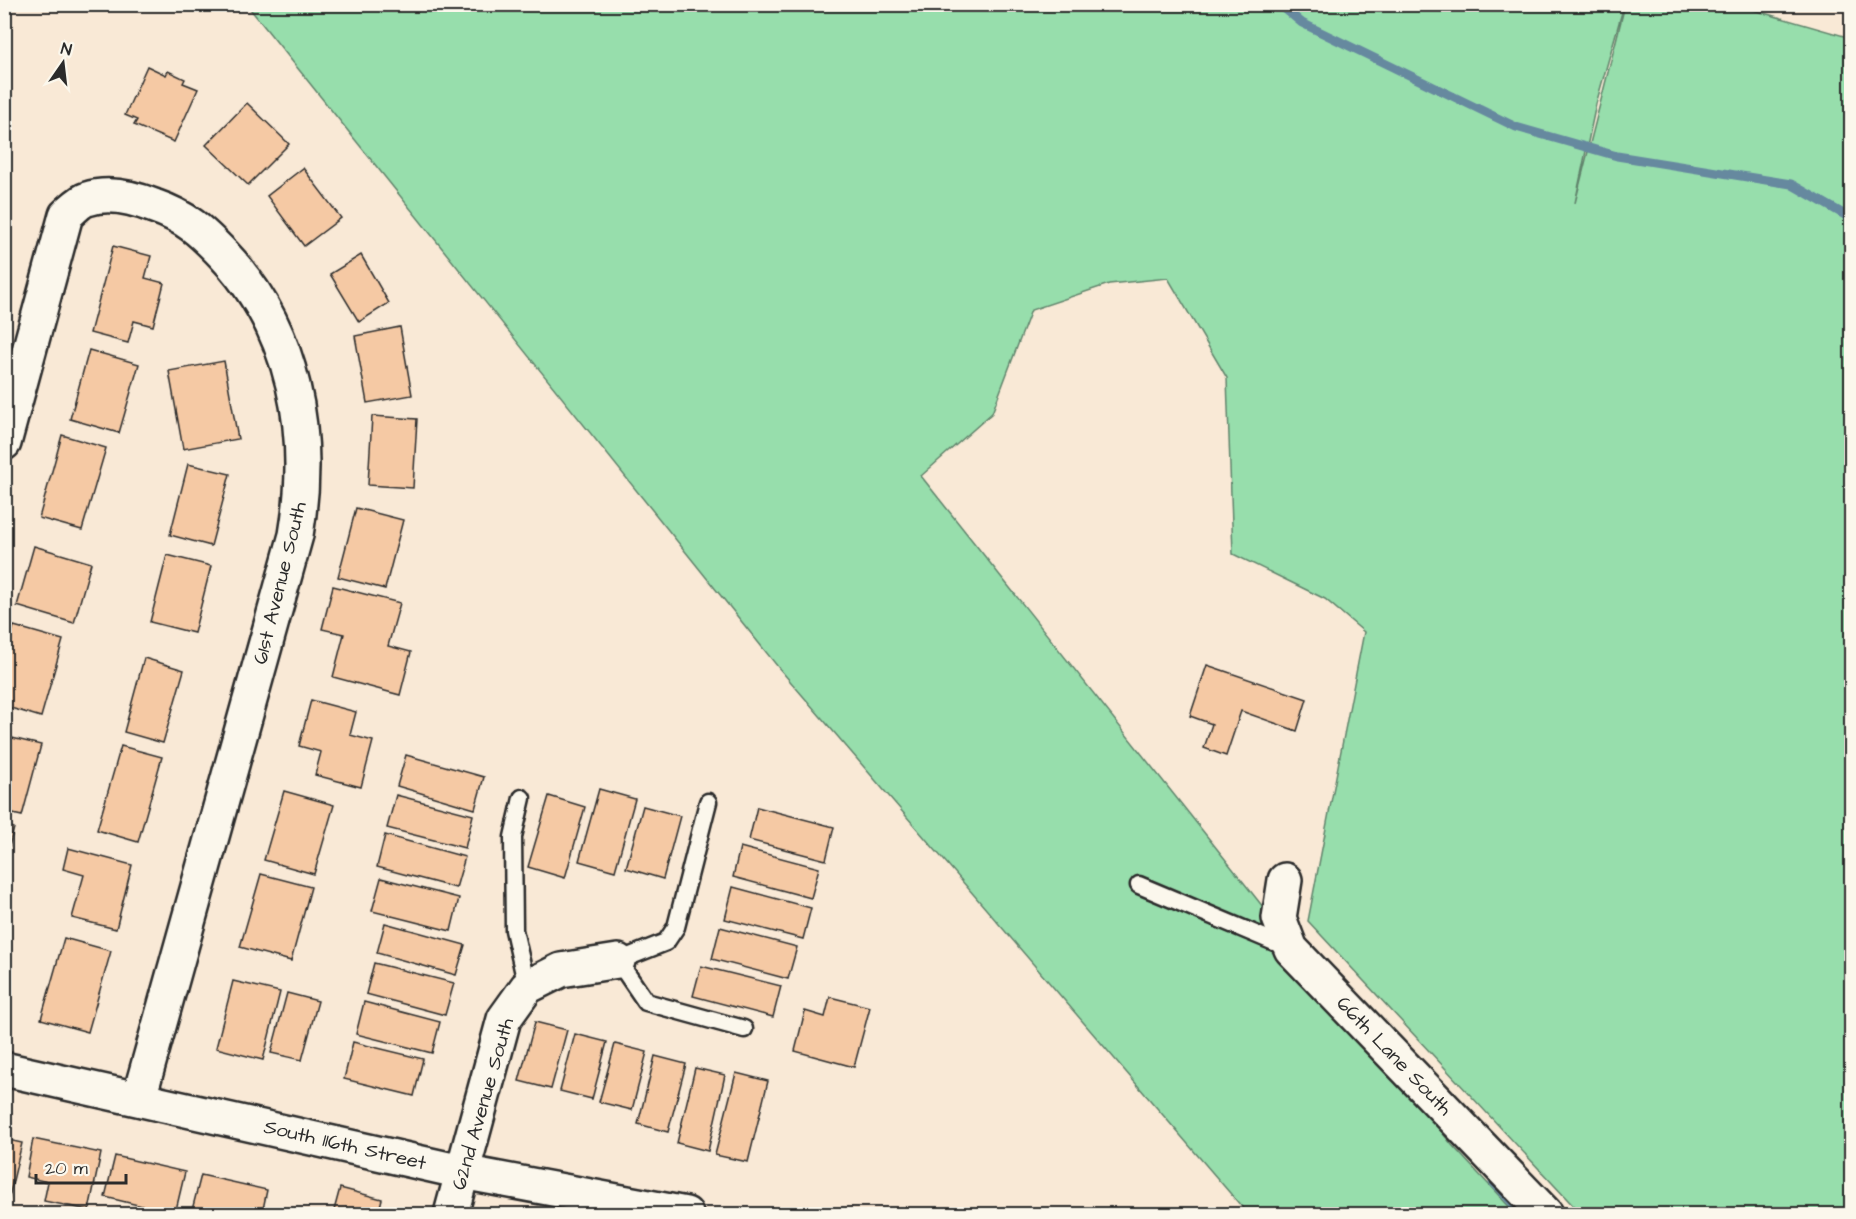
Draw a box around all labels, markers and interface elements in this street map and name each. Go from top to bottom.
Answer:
north arrow [33,33,93,93]
text: N [59,38,74,61]
street label: 61st Avenue South [246,499,314,667]
street label: 66th Lane South [1330,990,1458,1122]
street label: 62nd Avenue South [445,1015,521,1193]
street label: South 116th Street [261,1113,429,1177]
scale bar [36,1147,126,1185]
text: 20 m [45,1156,88,1181]

